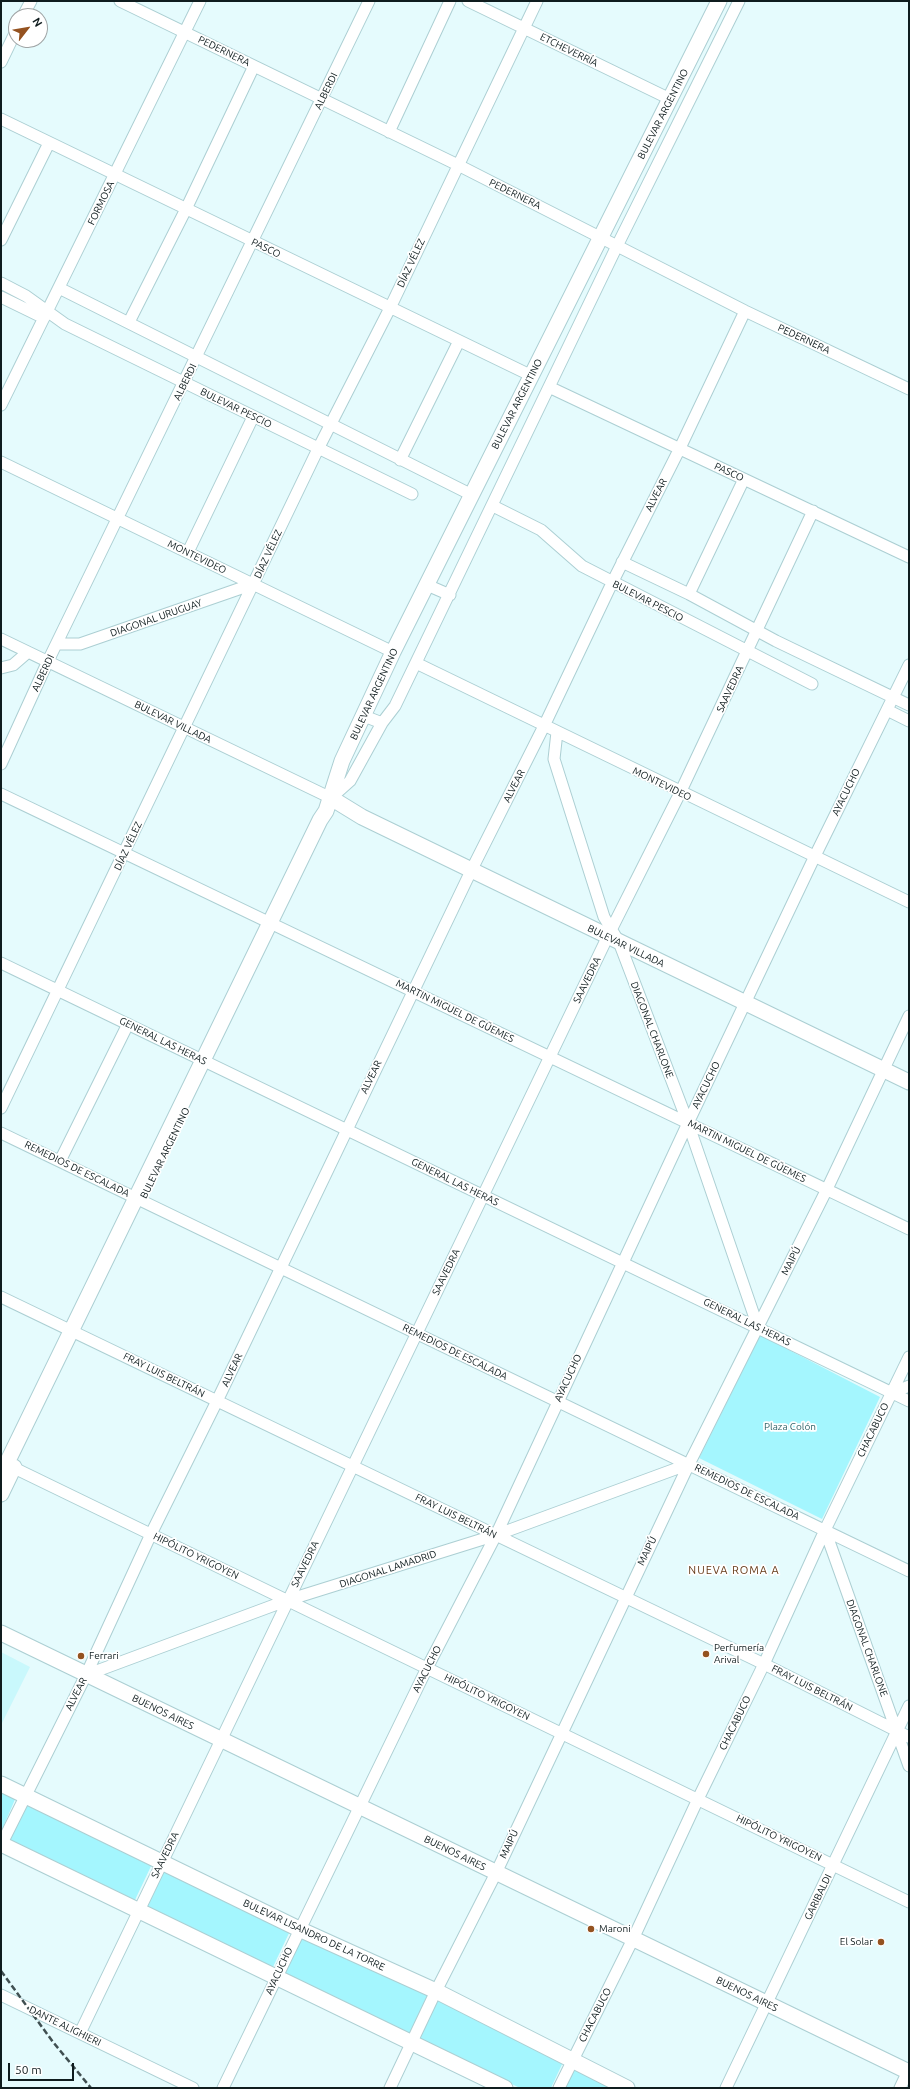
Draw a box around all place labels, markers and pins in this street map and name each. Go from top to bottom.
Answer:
place label: Perfumería Arival [714,1642,764,1666]
marker: Perfumería Arival [701,1649,711,1659]
place label: Ferrari [89,1650,119,1662]
marker: Ferrari [76,1651,86,1661]
place label: Maroni [599,1923,631,1935]
marker: Maroni [586,1924,596,1934]
place label: El Solar [840,1936,873,1948]
marker: El Solar [876,1937,886,1947]

